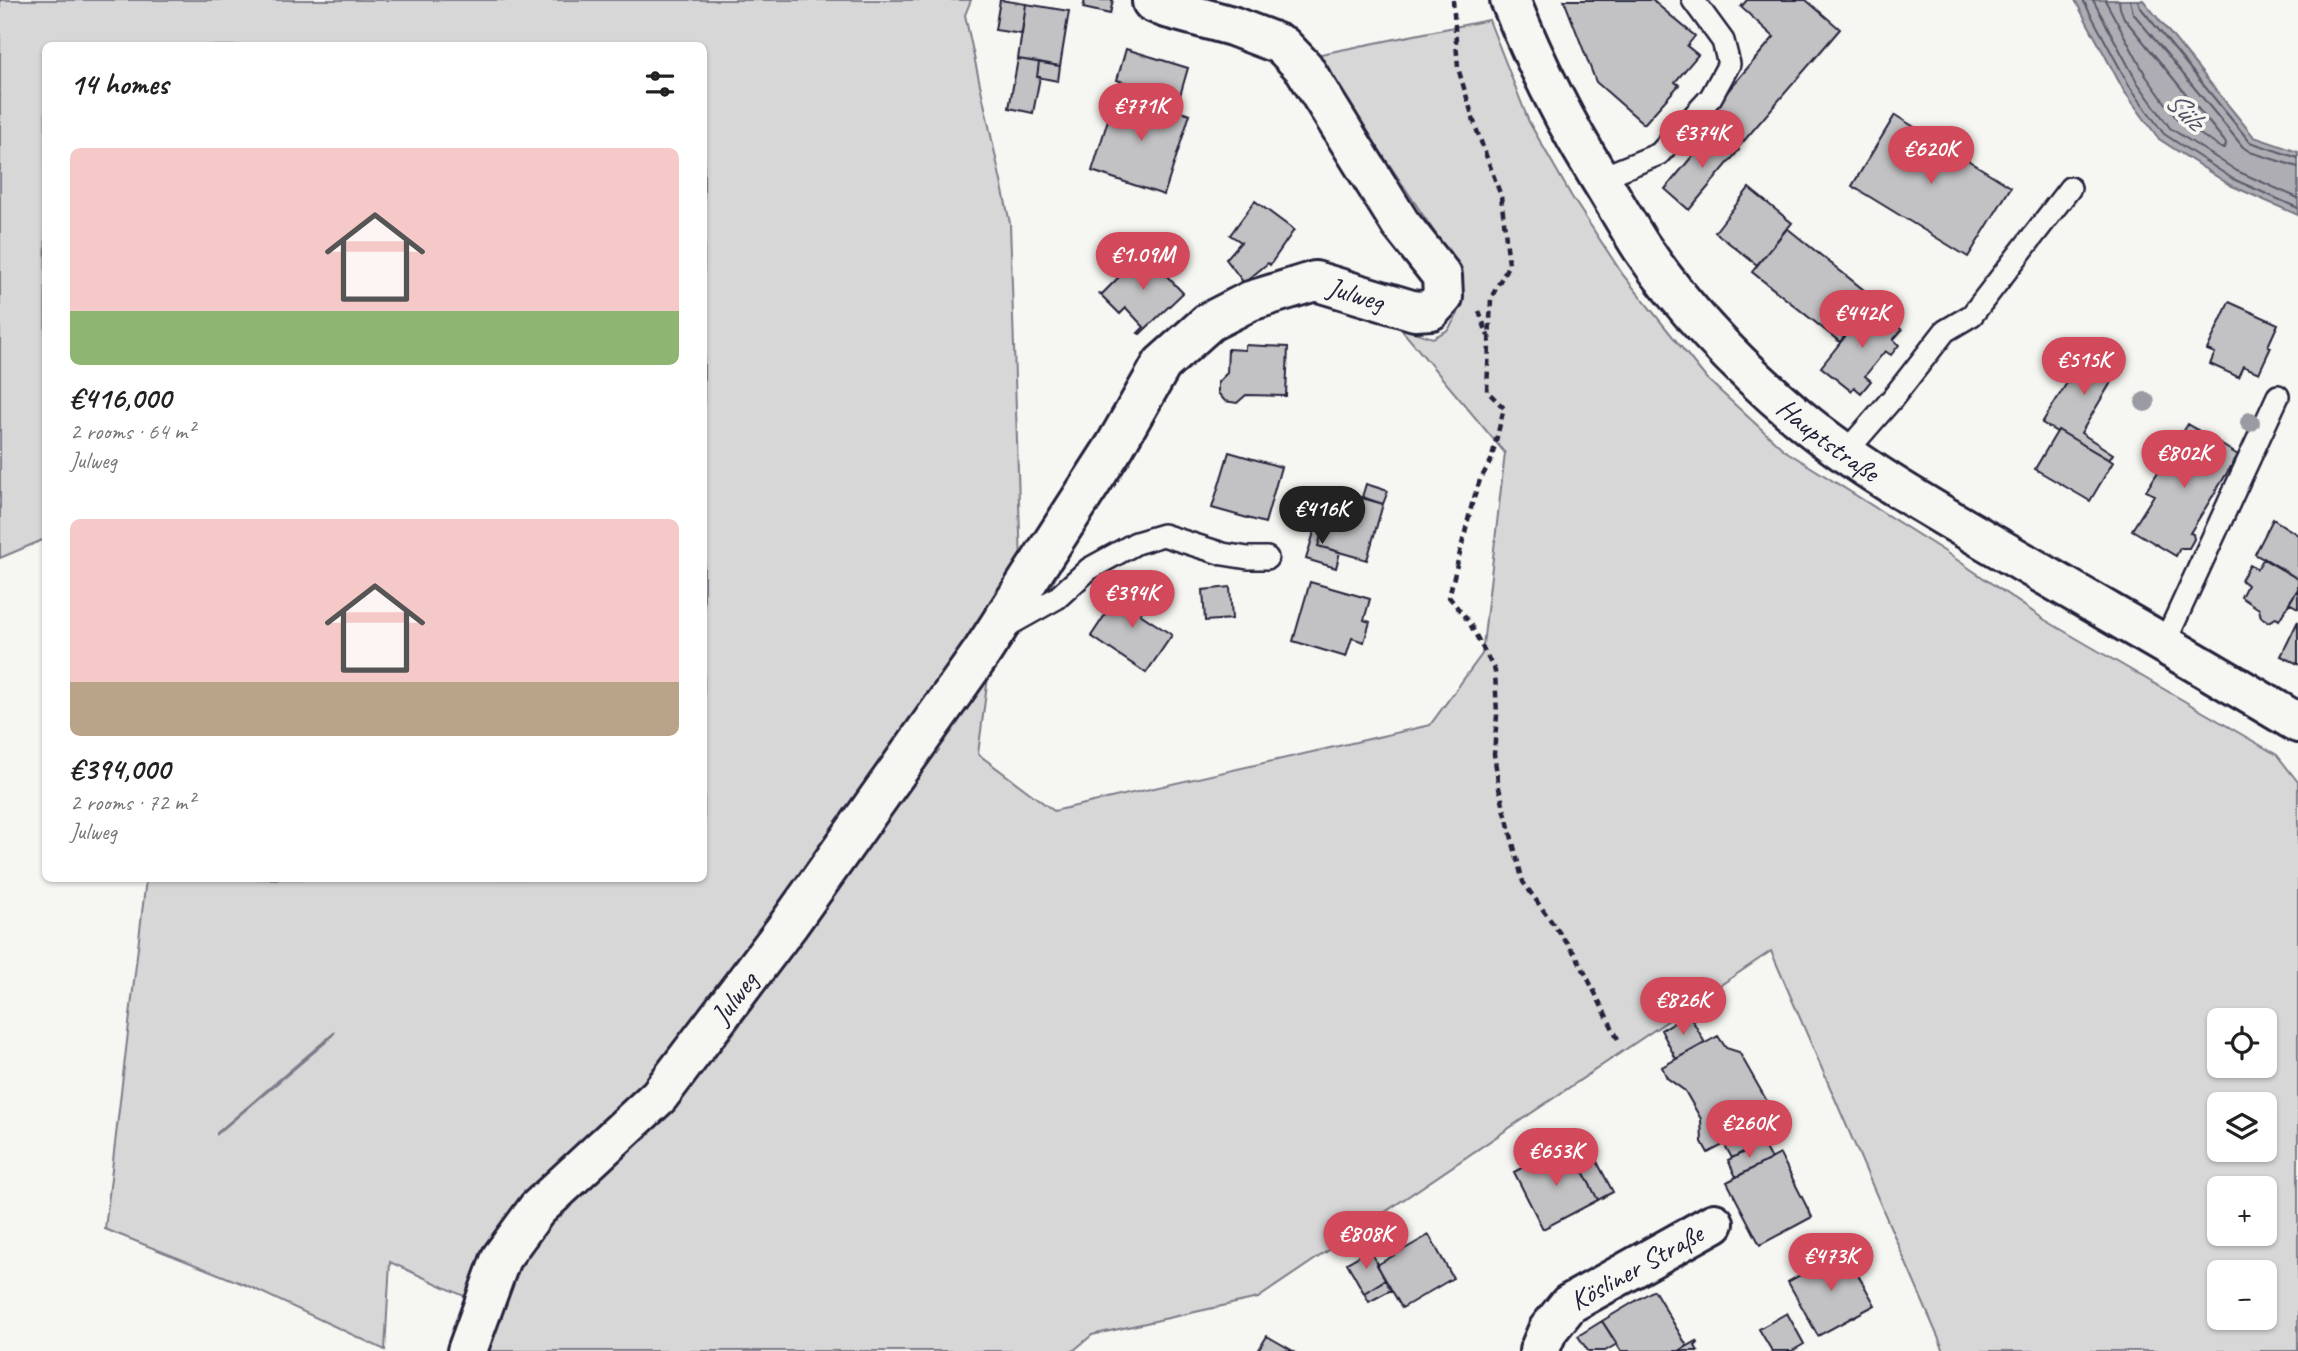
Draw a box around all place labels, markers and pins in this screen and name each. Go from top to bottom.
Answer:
pin: €771K [1092,83,1190,143]
pin: €374K [1653,110,1751,170]
pin: €620K [1882,127,1980,186]
pin: €1.09M [1086,232,1200,292]
pin: €442K [1813,290,1911,350]
pin: €515K [2035,338,2133,397]
pin: €802K [2135,430,2233,490]
pin: €416K [1273,486,1371,546]
pin: €394K [1083,570,1181,630]
pin: €826K [1634,978,1732,1037]
pin: €260K [1700,1100,1798,1160]
pin: €653K [1507,1128,1605,1188]
pin: €808K [1317,1212,1415,1271]
pin: €473K [1782,1234,1880,1293]

